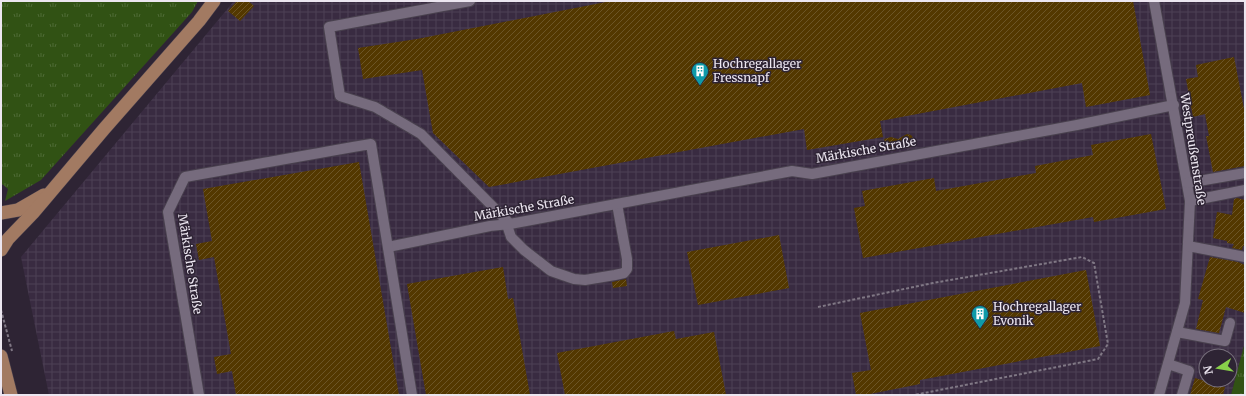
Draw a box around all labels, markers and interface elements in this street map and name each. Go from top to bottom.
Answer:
place label: Hochregallager Fressnapf [713,56,802,85]
building icon: Hochregallager Fressnapf [690,61,710,86]
street label: Westpreußenstraße [1177,91,1210,206]
street label: Märkische Straße [815,133,917,166]
street label: Märkische Straße [473,191,575,224]
street label: Märkische Straße [175,213,206,315]
place label: Hochregallager Evonik [993,299,1082,328]
building icon: Hochregallager Evonik [970,304,990,329]
north arrow [1198,348,1238,388]
text: N [1200,364,1216,376]

